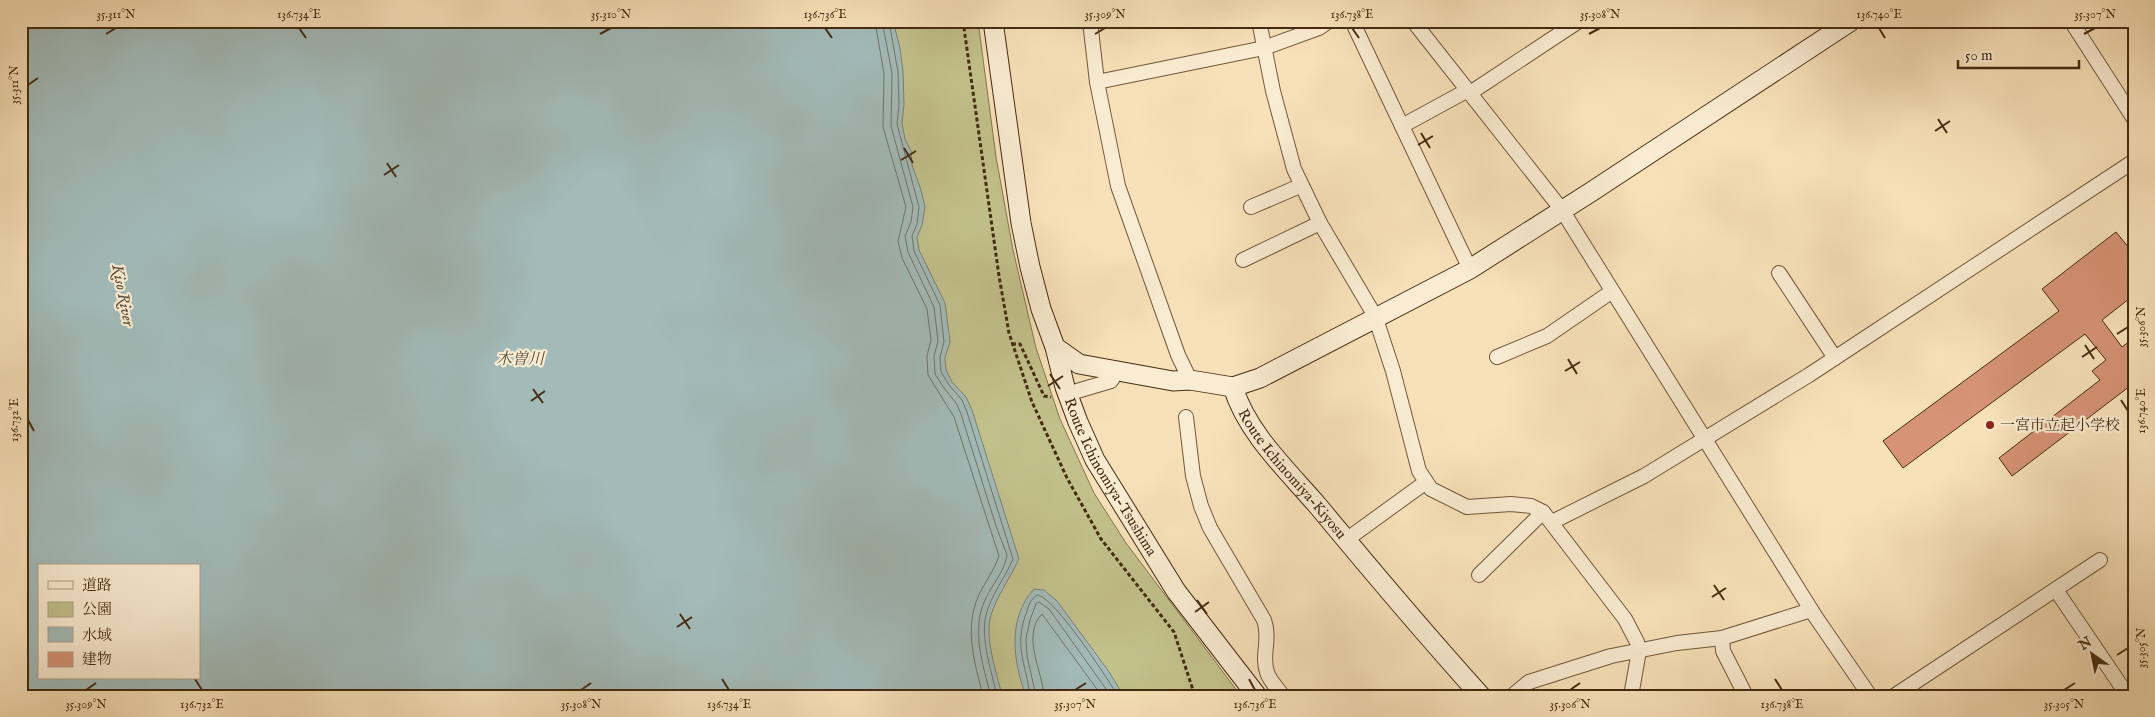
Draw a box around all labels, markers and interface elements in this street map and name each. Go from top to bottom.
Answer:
text: 35.311°N [96,7,136,22]
text: 136.734°E [277,7,321,22]
text: 35.310°N [591,7,632,22]
text: 136.736°E [803,7,847,22]
text: 35.309°N [1084,7,1126,22]
text: 136.738°E [1331,7,1373,22]
text: 35.308°N [1580,7,1621,22]
text: 136.740°E [1856,7,1902,22]
text: 35.307°N [2074,7,2116,22]
scale bar [1958,38,2079,70]
text: 50 m [1965,46,1993,65]
text: 35.311°N [7,65,22,105]
water label: Kiso River [106,262,138,329]
text: 35.306°N [2134,306,2149,348]
water label: 木曽川 [496,350,546,370]
text: 136.740°E [2134,388,2149,434]
street label: Route Ichinomiya-Tsushima [1060,395,1161,560]
text: 136.732°E [7,398,22,442]
street label: Route Ichinomiya-Kiyosu [1233,405,1351,543]
place label: 一宮市立起小学校 [2000,416,2120,435]
marker: 一宮市立起小学校 [1984,419,1996,431]
legend [38,564,200,680]
text: 道路 [82,576,112,595]
text: 公園 [82,600,112,619]
text: 水域 [82,626,112,645]
text: 35.305°N [2134,627,2149,668]
north arrow [2068,630,2118,680]
text: N [2075,633,2095,655]
text: 建物 [82,650,112,669]
text: 35.309°N [65,697,107,712]
text: 136.732°E [180,697,224,712]
text: 35.308°N [561,697,602,712]
text: 136.734°E [707,697,751,712]
text: 35.307°N [1054,697,1096,712]
text: 136.736°E [1233,697,1277,712]
text: 35.306°N [1549,697,1591,712]
text: 136.738°E [1761,697,1803,712]
text: 35.305°N [2044,697,2085,712]

